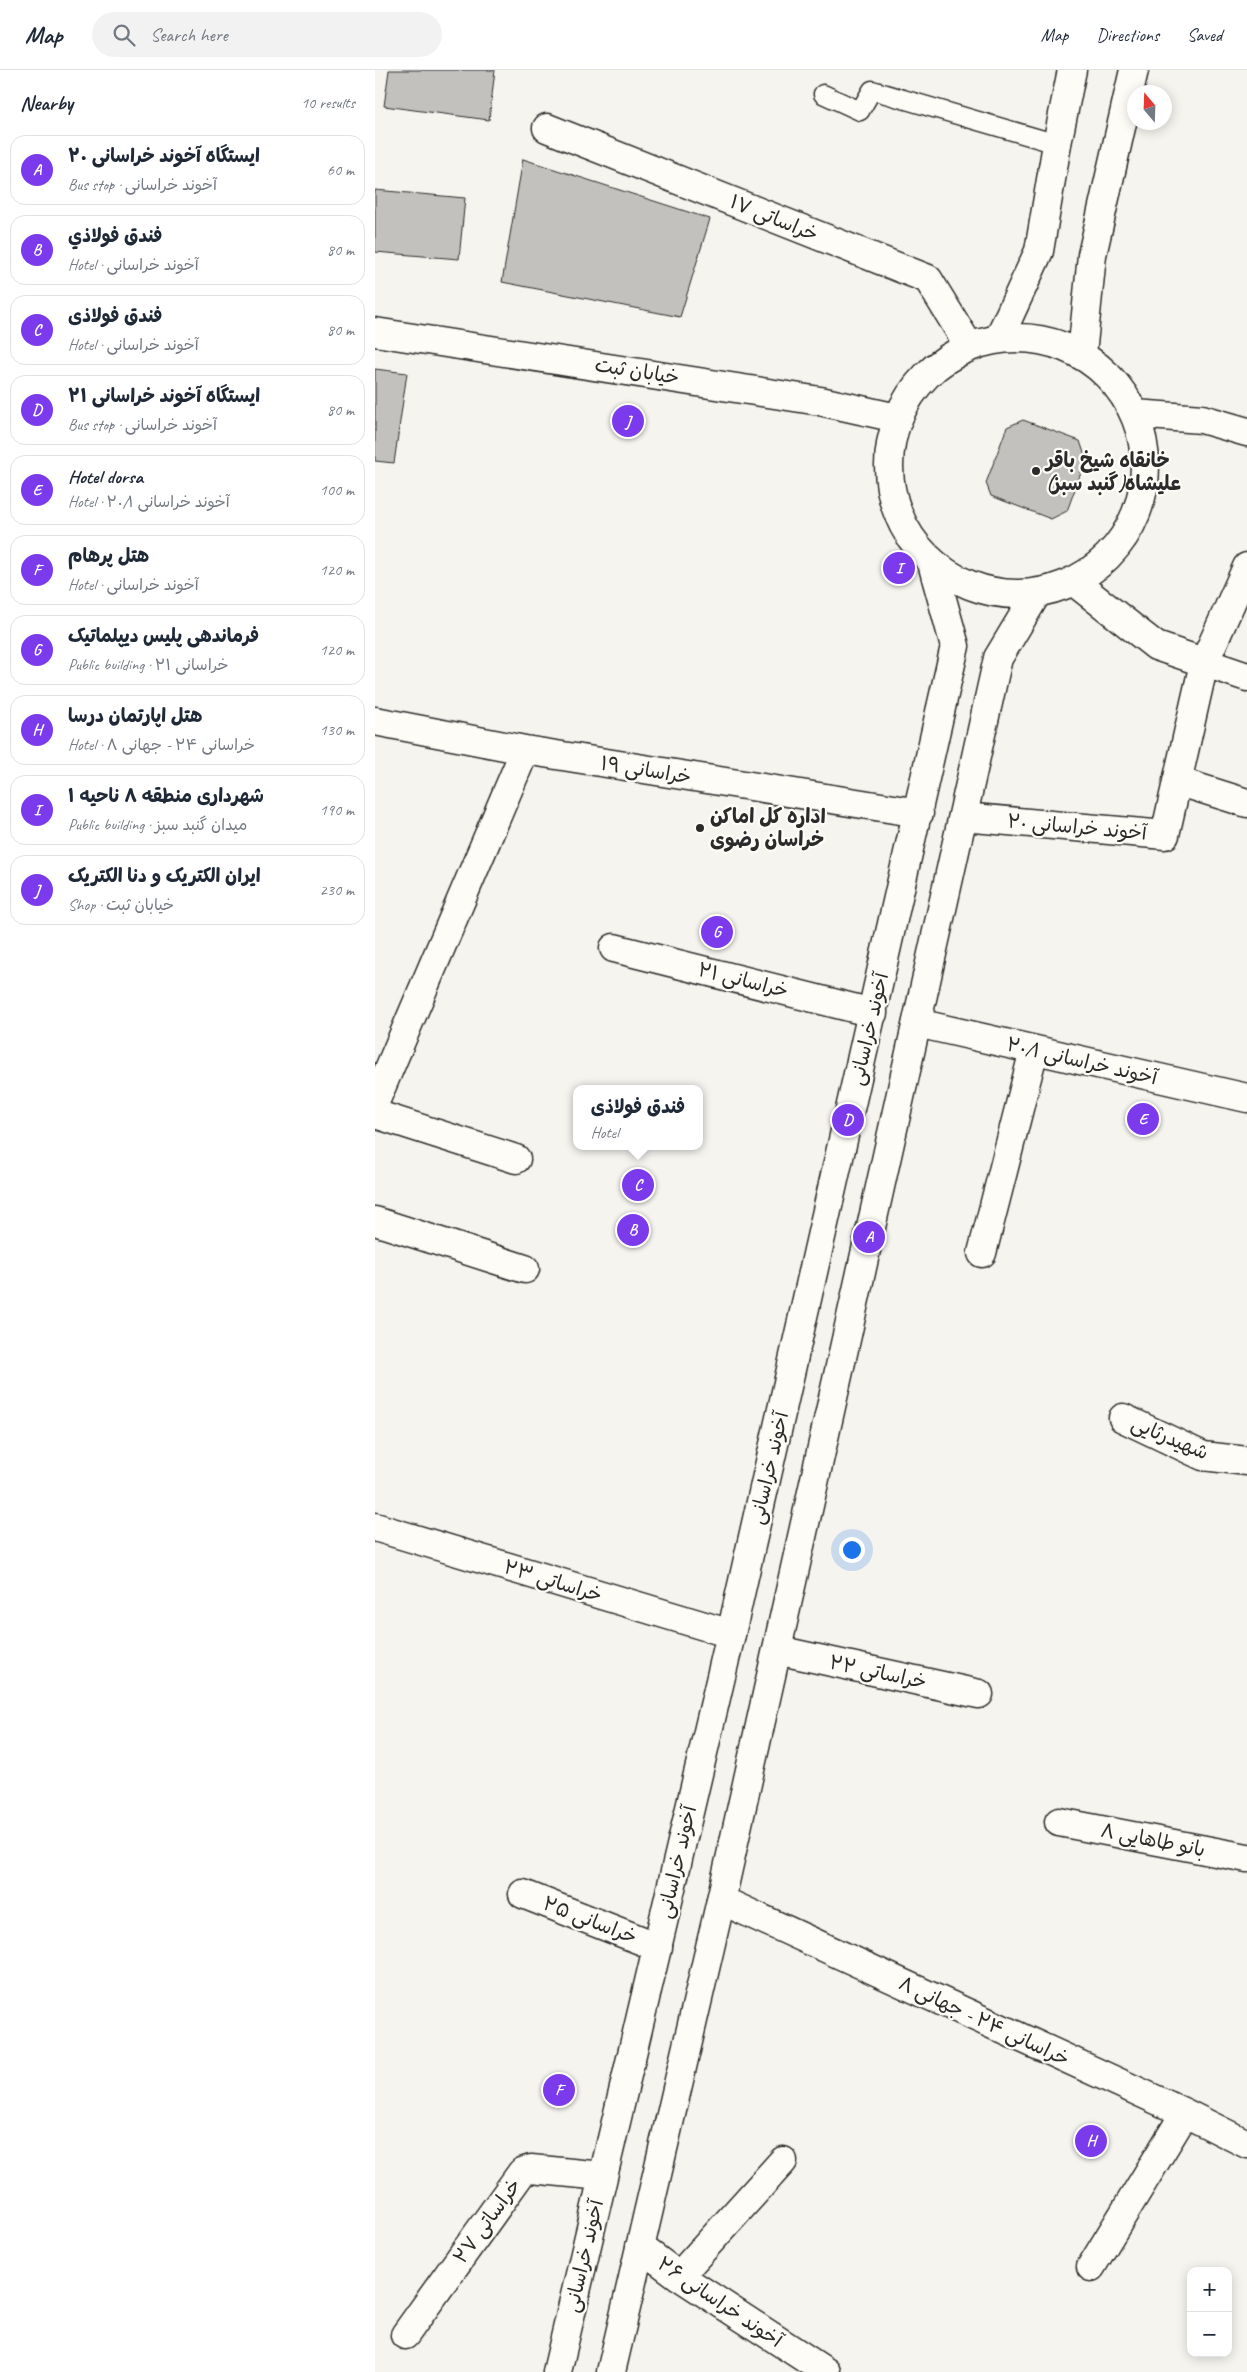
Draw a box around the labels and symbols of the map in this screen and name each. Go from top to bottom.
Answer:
north arrow [1127,85,1172,130]
street label: خراساتی ۱۷ [726,189,822,247]
street label: خیابان ثبت [593,352,681,390]
pin: J [612,402,644,440]
place label: خانقاه شیخ باقر علیشاه(گنبد سبز) [1044,448,1181,496]
marker: خانقاه شیخ باقر علیشاه(گنبد سبز) [1030,465,1042,477]
pin: I [883,549,915,587]
street label: خراسانی ۱۹ [599,751,693,789]
place label: اداره کل اماکن خراسان رضوی [710,804,826,852]
street label: آخوند خراسانی ۲۰ [1006,808,1149,846]
marker: اداره کل اماکن خراسان رضوی [694,822,706,834]
pin: G [701,913,733,951]
street label: خراسانی ۲۱ [695,957,791,1003]
street label: آخوند خراسانی [844,969,894,1088]
street label: آخوند خراسانی ۲۰/۱ [1004,1032,1161,1091]
pin: E [1127,1100,1159,1138]
pin: D [832,1101,864,1139]
pin: C [622,1166,654,1204]
pin: B [617,1211,649,1249]
pin: A [853,1218,885,1256]
street label: آخوند خراسانی [744,1408,794,1527]
street label: شهیدرثایی [1128,1411,1212,1465]
your location [839,1537,865,1563]
street label: خراساتی ۲۳ [501,1554,605,1608]
street label: خراساتی ۲۲ [827,1650,929,1694]
street label: آخوند خراسانی [652,1802,702,1921]
street label: بانو طاهایی ۸ [1099,1818,1207,1862]
street label: خراسانی ۲۵ [539,1891,641,1949]
street label: خراسانی ۲۴ - جهانی ۸ [895,1970,1073,2072]
pin: F [543,2071,575,2109]
pin: H [1075,2122,1107,2160]
street label: خراساتی ۲۷ [448,2173,526,2269]
street label: آخوند خراسانی [559,2196,609,2315]
street label: آخوند خراسانی ۲۶ [653,2251,788,2354]

